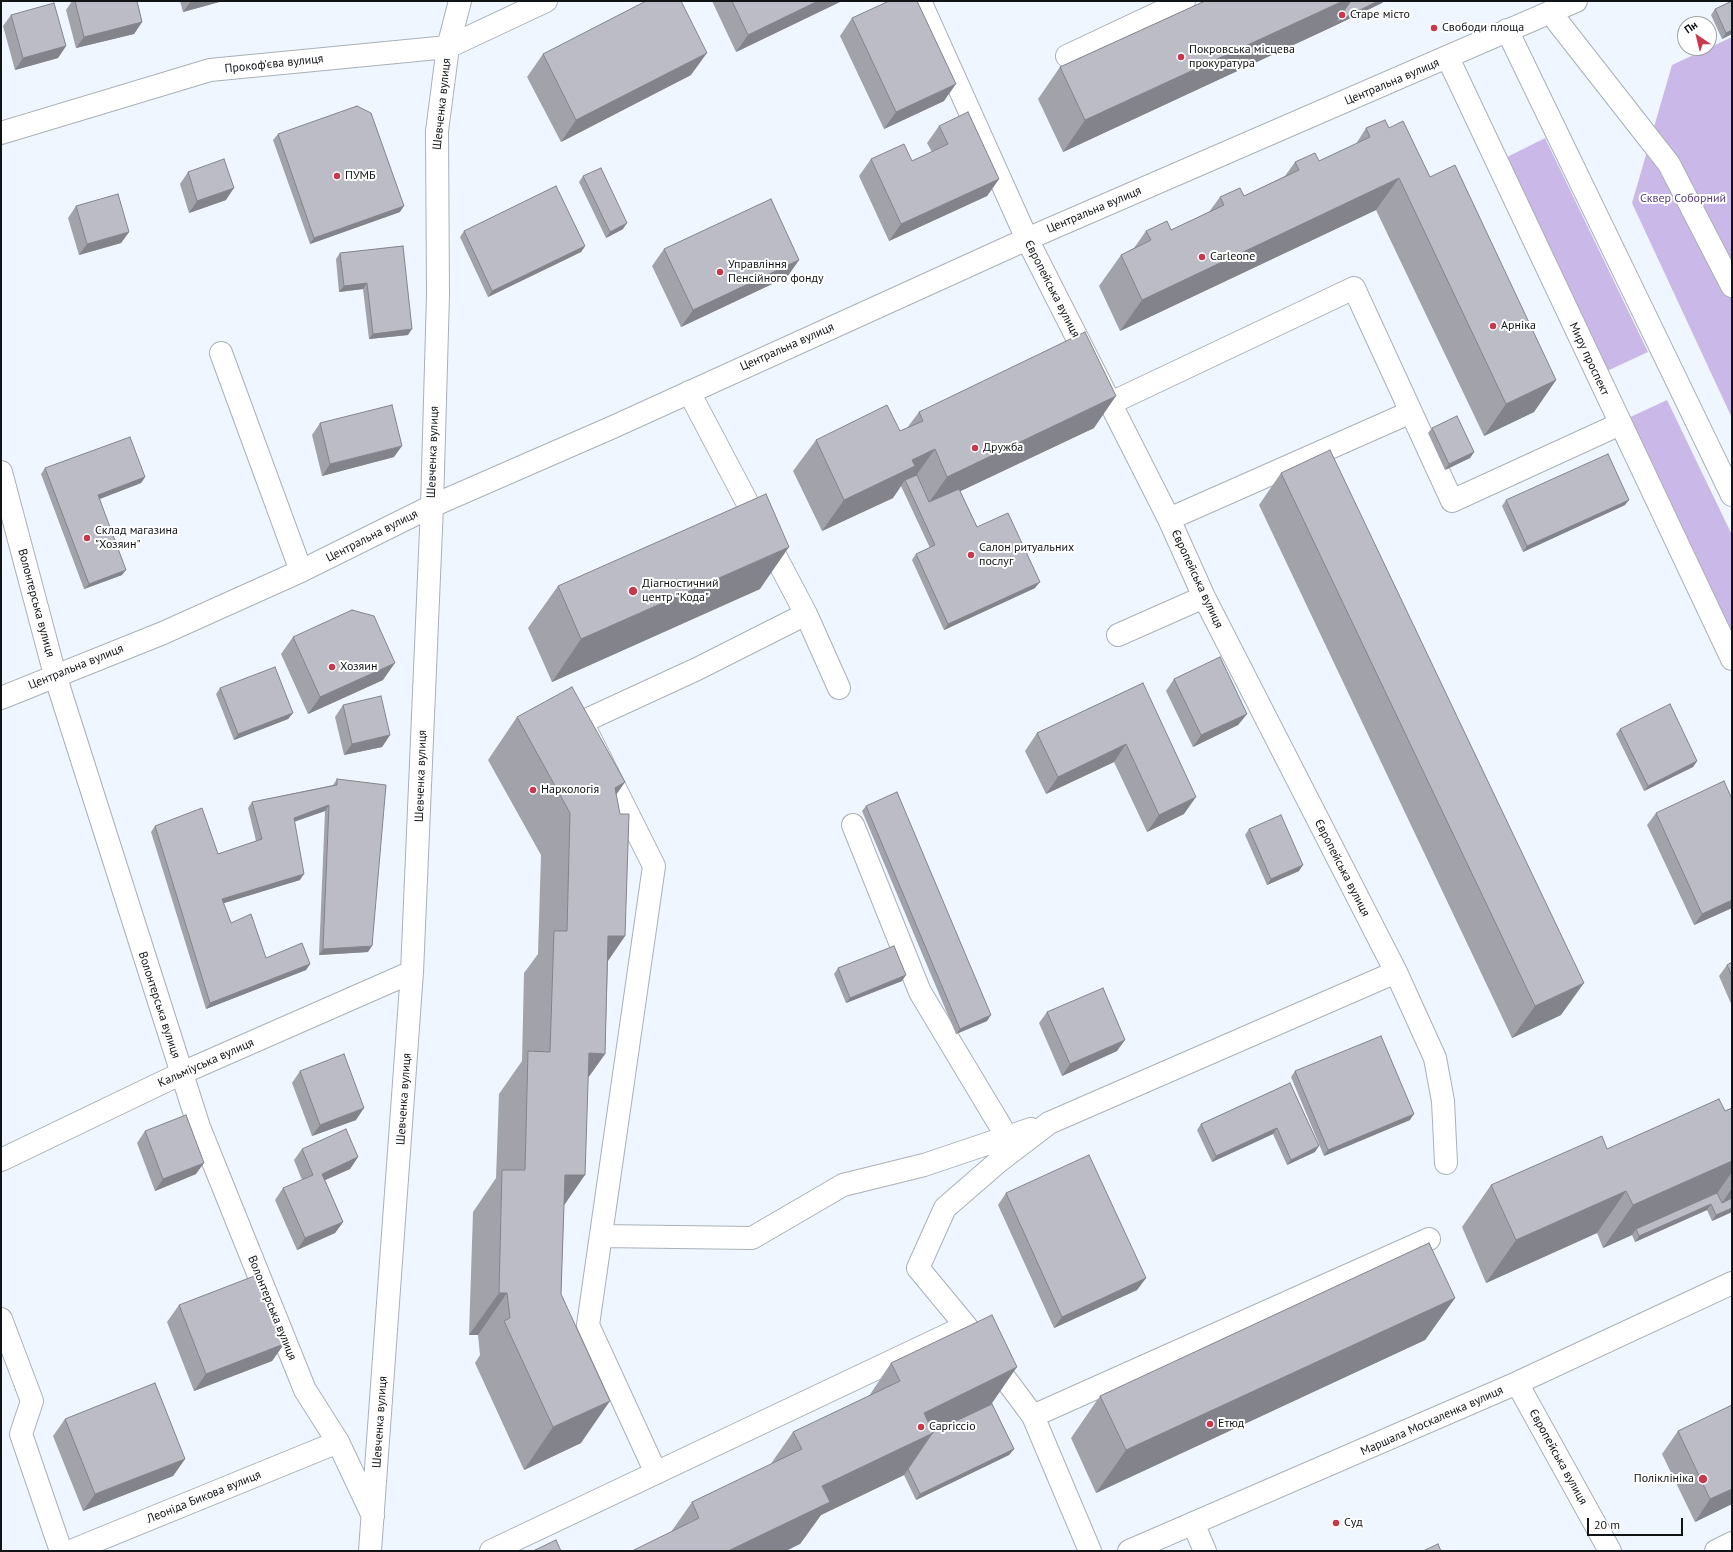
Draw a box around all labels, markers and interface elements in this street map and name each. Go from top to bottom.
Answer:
place label: Старе місто [1350,8,1410,22]
marker: Старе місто [1337,10,1347,20]
north arrow [1677,16,1717,56]
text: Пн [1681,18,1700,36]
place label: Свободи площа [1442,21,1524,35]
marker: Свободи площа [1429,23,1439,33]
place label: Покровська місцева прокуратура [1189,43,1295,71]
street label: Прокоф'єва вулиця [224,52,324,76]
marker: Покровська місцева прокуратура [1176,52,1186,62]
street label: Центральна вулиця [1343,56,1441,108]
street label: Шевченка вулиця [430,57,454,151]
place label: ПУМБ [345,169,376,183]
marker: ПУМБ [332,171,342,181]
street label: Центральна вулиця [1045,184,1143,236]
park label: Сквер Соборний [1640,192,1726,206]
street label: Європейська вулиця [1021,238,1083,340]
place label: Carleone [1210,250,1255,264]
marker: Carleone [1197,252,1207,262]
place label: Управління Пенсійного фонду [728,258,824,286]
marker: Управління Пенсійного фонду [715,267,725,277]
place label: Арніка [1501,319,1536,333]
street label: Центральна вулиця [738,320,836,374]
street label: Миру проспект [1566,320,1612,398]
marker: Арніка [1488,321,1498,331]
street label: Шевченка вулиця [424,406,442,498]
place label: Дружба [983,441,1023,455]
marker: Дружба [970,443,980,453]
street label: Центральна вулиця [324,507,420,565]
place label: Склад магазина "Хозяин" [95,524,178,552]
street label: Європейська вулиця [1168,527,1226,631]
marker: Склад магазина "Хозяин" [82,533,92,543]
place label: Салон ритуальних послуг [979,541,1074,569]
street label: Волонтерська вулиця [15,547,57,659]
marker: Салон ритуальних послуг [966,550,976,560]
place label: Діагностичний центр "Кода" [642,577,719,605]
marker: Діагностичний центр "Кода" [627,585,639,597]
street label: Центральна вулиця [26,641,126,693]
place label: Хозяин [340,660,377,674]
marker: Хозяин [327,662,337,672]
street label: Шевченка вулиця [412,730,430,822]
place label: Наркологія [541,783,599,797]
marker: Наркологія [528,785,538,795]
street label: Європейська вулиця [1311,817,1373,919]
street label: Волонтерська вулиця [135,950,183,1060]
street label: Кальміуська вулиця [156,1035,256,1091]
street label: Шевченка вулиця [394,1052,414,1146]
street label: Волонтерська вулиця [244,1254,300,1362]
street label: Шевченка вулиця [370,1375,390,1469]
street label: Маршала Москаленка вулиця [1358,1383,1506,1459]
street label: Європейська вулиця [1526,1407,1590,1507]
place label: Етюд [1218,1417,1244,1431]
marker: Етюд [1205,1419,1215,1429]
place label: Capriccio [929,1420,976,1434]
marker: Capriccio [916,1422,926,1432]
street label: Леоніда Бикова вулиця [145,1468,263,1526]
place label: Поліклініка [1634,1472,1694,1486]
marker: Поліклініка [1697,1473,1709,1485]
scale bar [1589,1510,1685,1536]
place label: Суд [1344,1516,1363,1530]
text: 20 m [1594,1517,1620,1532]
marker: Суд [1331,1518,1341,1528]

